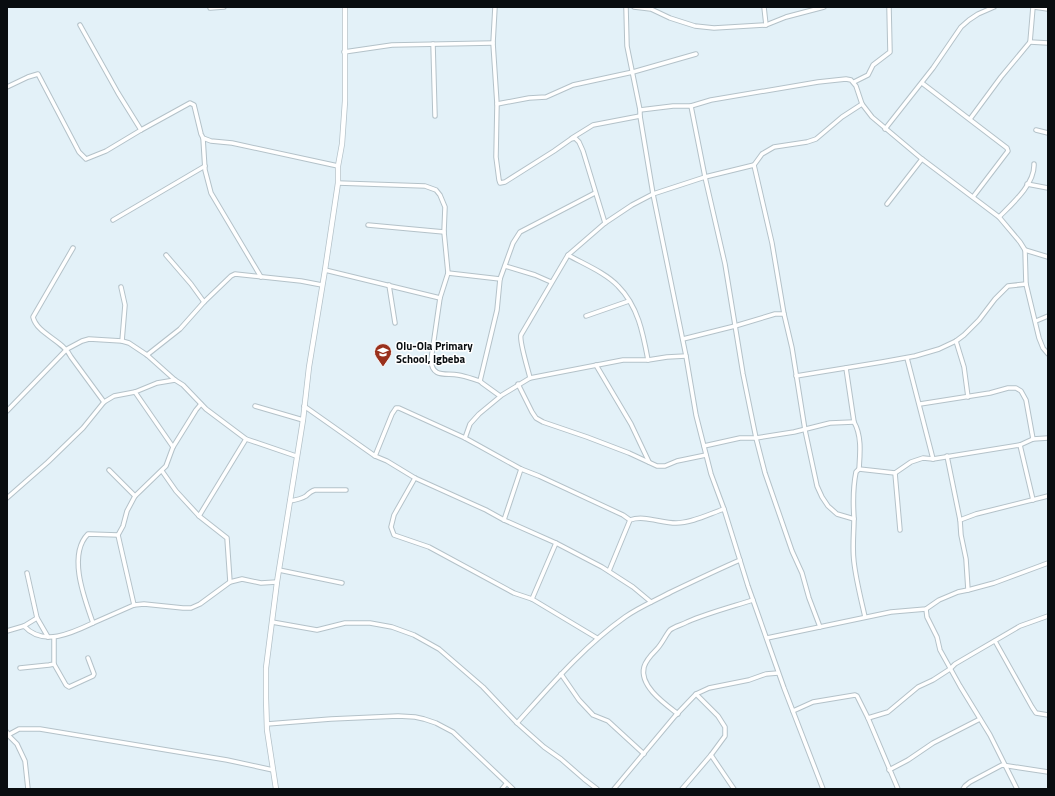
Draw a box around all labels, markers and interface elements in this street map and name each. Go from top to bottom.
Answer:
place label: Olu-Ola Primary School, Igbeba [396,338,473,367]
school or university icon: Olu-Ola Primary School, Igbeba [373,342,393,367]

